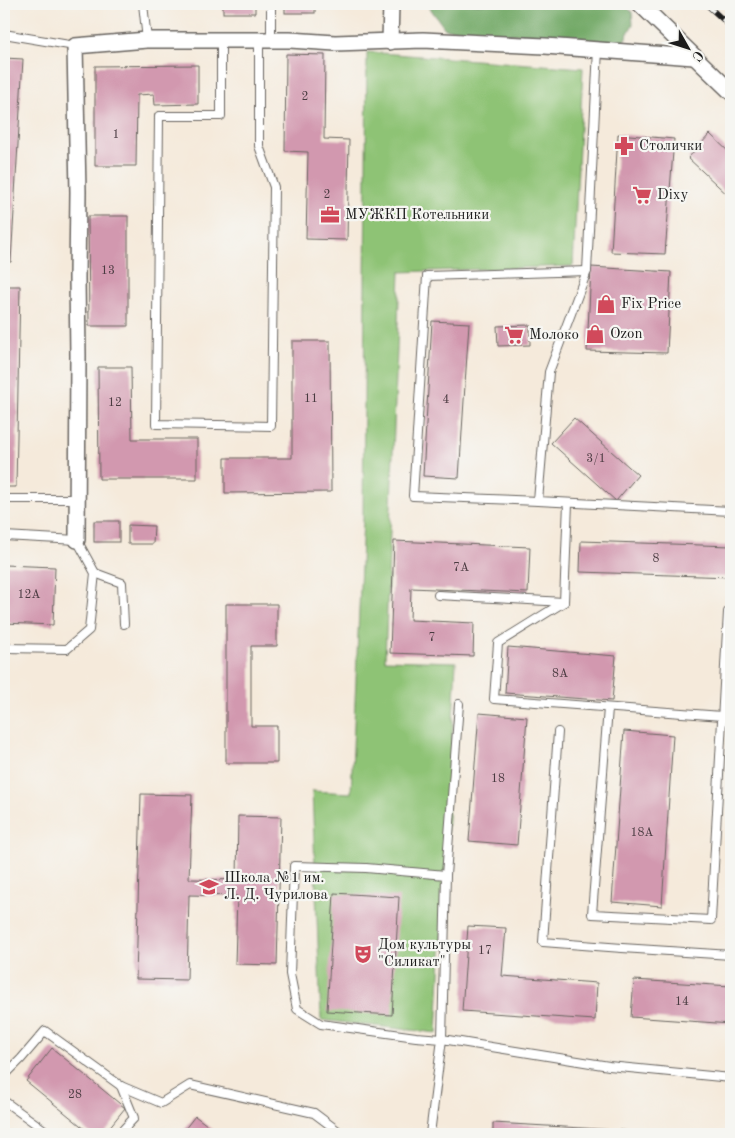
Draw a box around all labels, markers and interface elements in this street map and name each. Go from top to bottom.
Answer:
north arrow [662,22,712,72]
text: С [689,48,706,64]
house number: 2 [302,91,308,103]
house number: 1 [113,129,119,141]
pharmacy icon: Столички [613,135,635,157]
place label: Столички [639,139,702,154]
supermarket icon: Dixy [631,184,653,206]
place label: Dixy [657,188,689,203]
house number: 2 [324,189,330,201]
office icon: МУЖКП Котельники [319,204,341,226]
place label: МУЖКП Котельники [345,208,489,223]
house number: 13 [101,265,115,277]
shop icon: Fix Price [595,293,617,315]
place label: Fix Price [621,297,681,312]
shop icon: Ozon [584,323,606,345]
supermarket icon: Молоко [503,324,525,346]
place label: Ozon [610,327,643,342]
place label: Молоко [529,328,579,343]
house number: 11 [304,393,318,405]
house number: 4 [443,394,450,406]
house number: 12 [108,397,122,409]
house number: 3/1 [586,453,606,465]
house number: 8 [653,553,660,565]
house number: 7А [453,562,469,574]
house number: 12А [17,589,41,601]
house number: 7 [429,632,435,644]
house number: 8А [552,668,568,680]
house number: 18 [491,773,505,785]
house number: 18А [630,827,654,839]
place label: Школа №1 им. Л. Д. Чурилова [224,871,329,903]
school or university icon: Школа №1 им. Л. Д. Чурилова [198,876,220,898]
place label: Дом культуры "Силикат" [378,938,471,970]
theatre icon: Дом культуры "Силикат" [352,943,374,965]
house number: 17 [478,945,492,957]
house number: 14 [675,996,689,1008]
house number: 28 [68,1089,82,1101]

